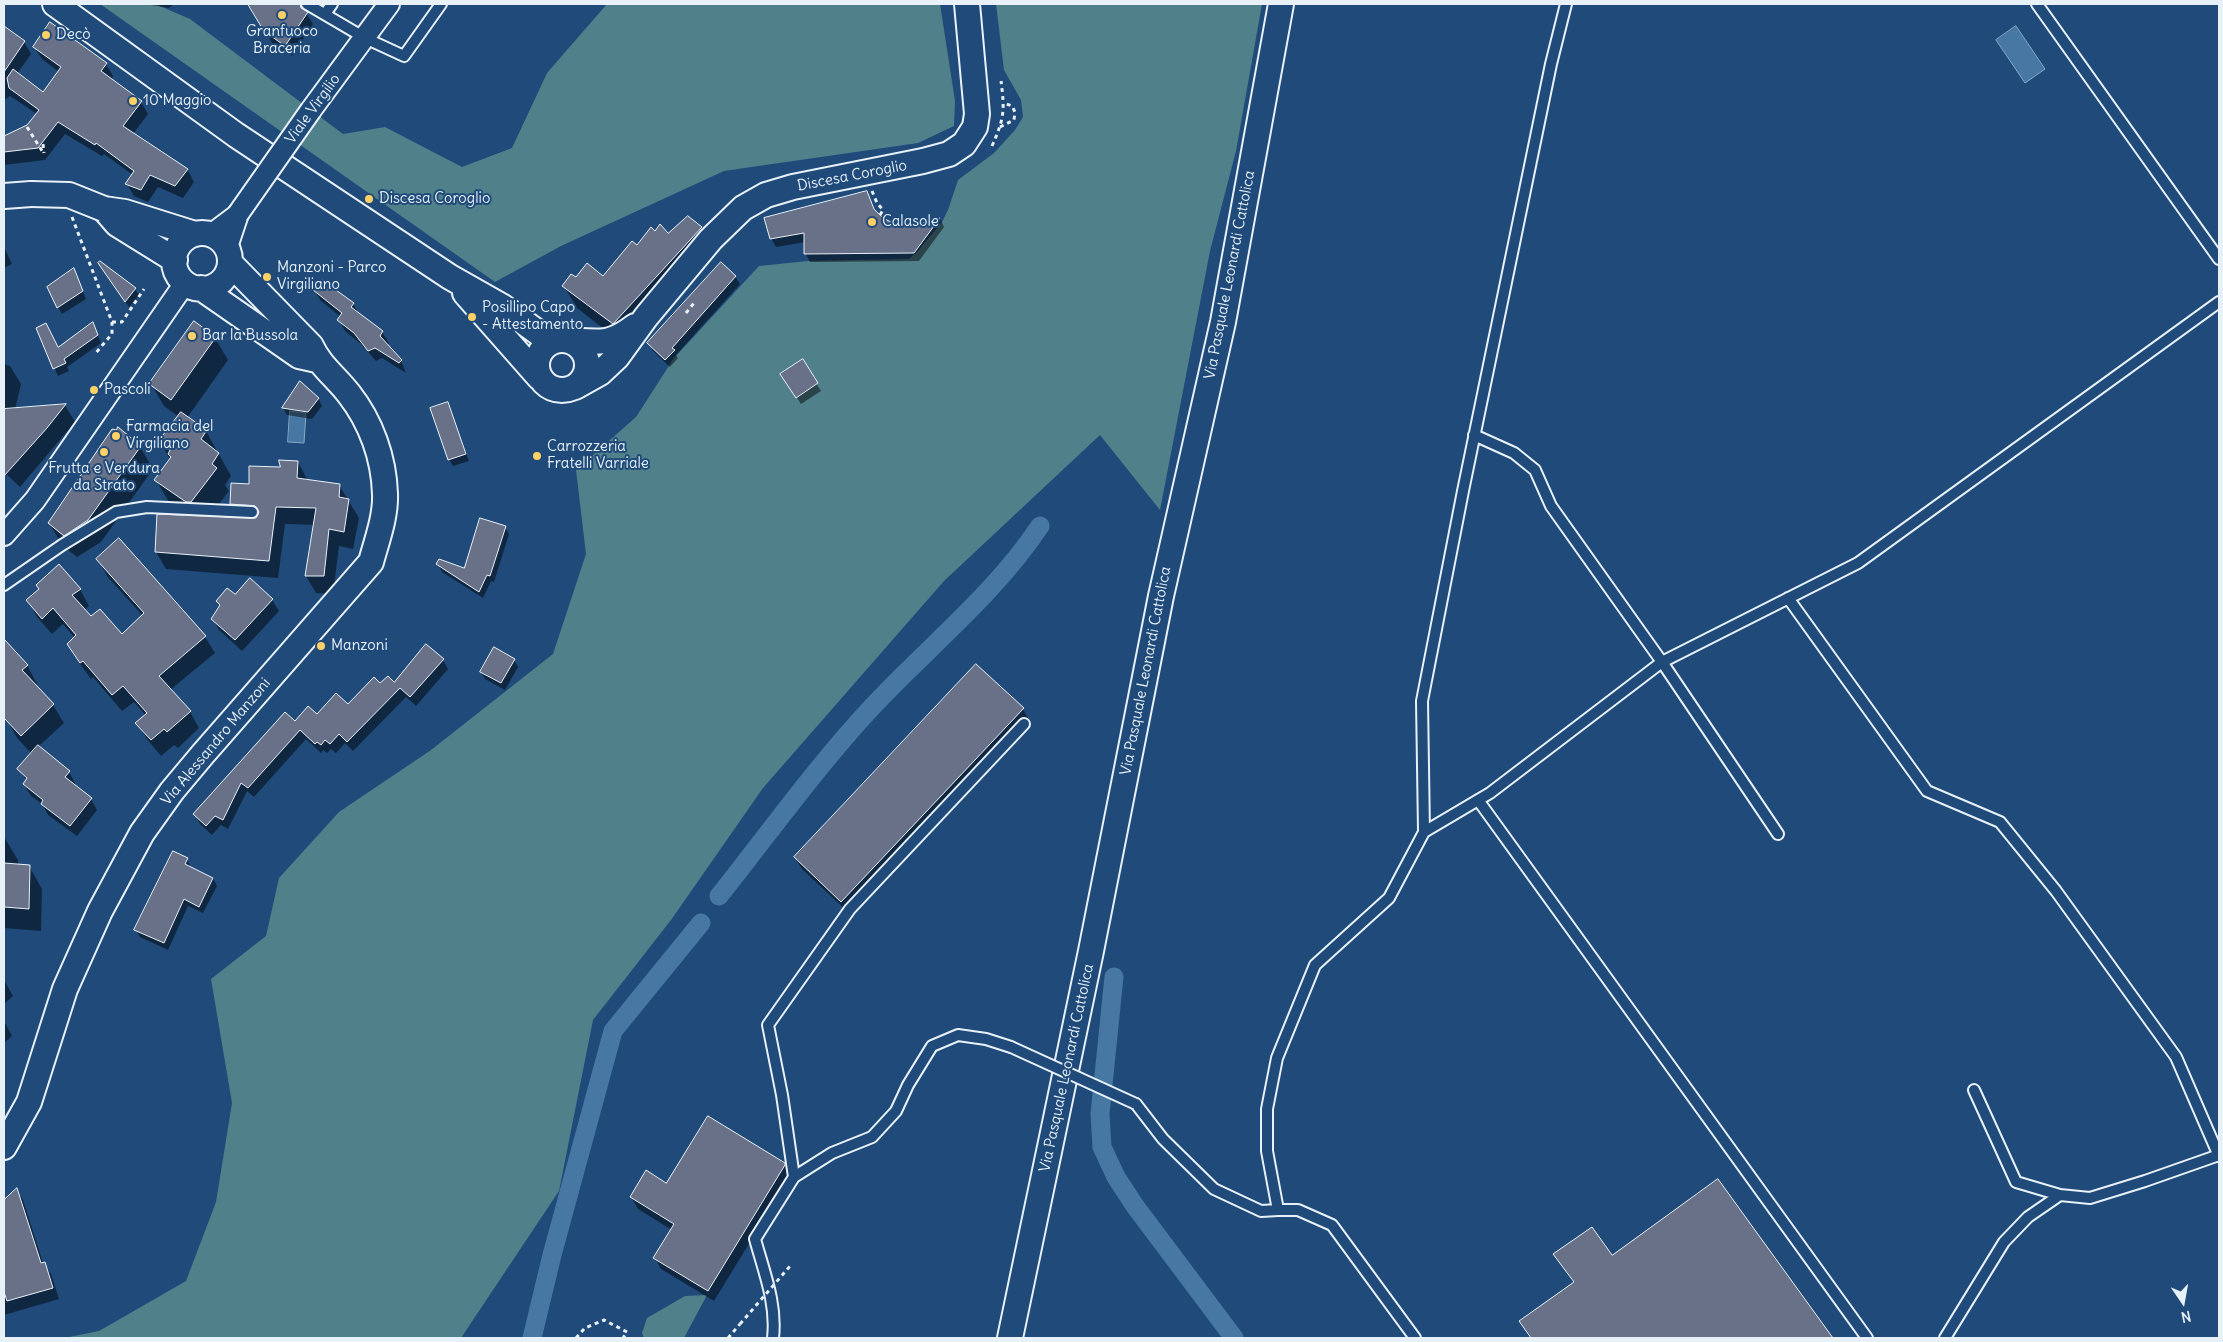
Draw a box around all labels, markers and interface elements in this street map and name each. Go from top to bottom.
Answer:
marker: Granfuoco Braceria [276,9,288,21]
place label: Granfuoco Braceria [246,23,318,58]
place label: Decò [56,26,91,44]
marker: Decò [40,29,52,41]
street label: Viale Virgilio [282,71,344,147]
place label: 10 Maggio [143,92,211,110]
marker: 10 Maggio [127,95,139,107]
street label: Discesa Coroglio [796,157,908,195]
street label: Via Pasquale Leonardi Cattolica [1201,169,1259,381]
place label: Discesa Coroglio [379,190,490,208]
marker: Discesa Coroglio [363,193,375,205]
place label: Calasole [882,213,939,231]
marker: Calasole [866,216,878,228]
place label: Manzoni - Parco Virgiliano [277,259,387,294]
marker: Manzoni - Parco Virgiliano [261,271,273,283]
place label: Posillipo Capo - Attestamento [482,299,583,334]
marker: Posillipo Capo - Attestamento [466,311,478,323]
place label: Bar la Bussola [202,327,298,345]
marker: Bar la Bussola [186,330,198,342]
place label: Pascoli [104,381,151,399]
marker: Pascoli [88,384,100,396]
place label: Farmacia del Virgiliano [126,418,213,453]
marker: Farmacia del Virgiliano [110,430,122,442]
place label: Carrozzeria Fratelli Varriale [547,438,649,473]
marker: Frutta e Verdura da Strato [98,446,110,458]
marker: Carrozzeria Fratelli Varriale [531,450,543,462]
place label: Frutta e Verdura da Strato [48,460,160,495]
street label: Via Pasquale Leonardi Cattolica [1117,565,1175,777]
place label: Manzoni [331,637,388,655]
marker: Manzoni [315,640,327,652]
street label: Via Alessandro Manzoni [158,675,274,809]
street label: Via Pasquale Leonardi Cattolica [1036,962,1098,1174]
north arrow [2158,1277,2208,1327]
text: N [2180,1307,2193,1326]

